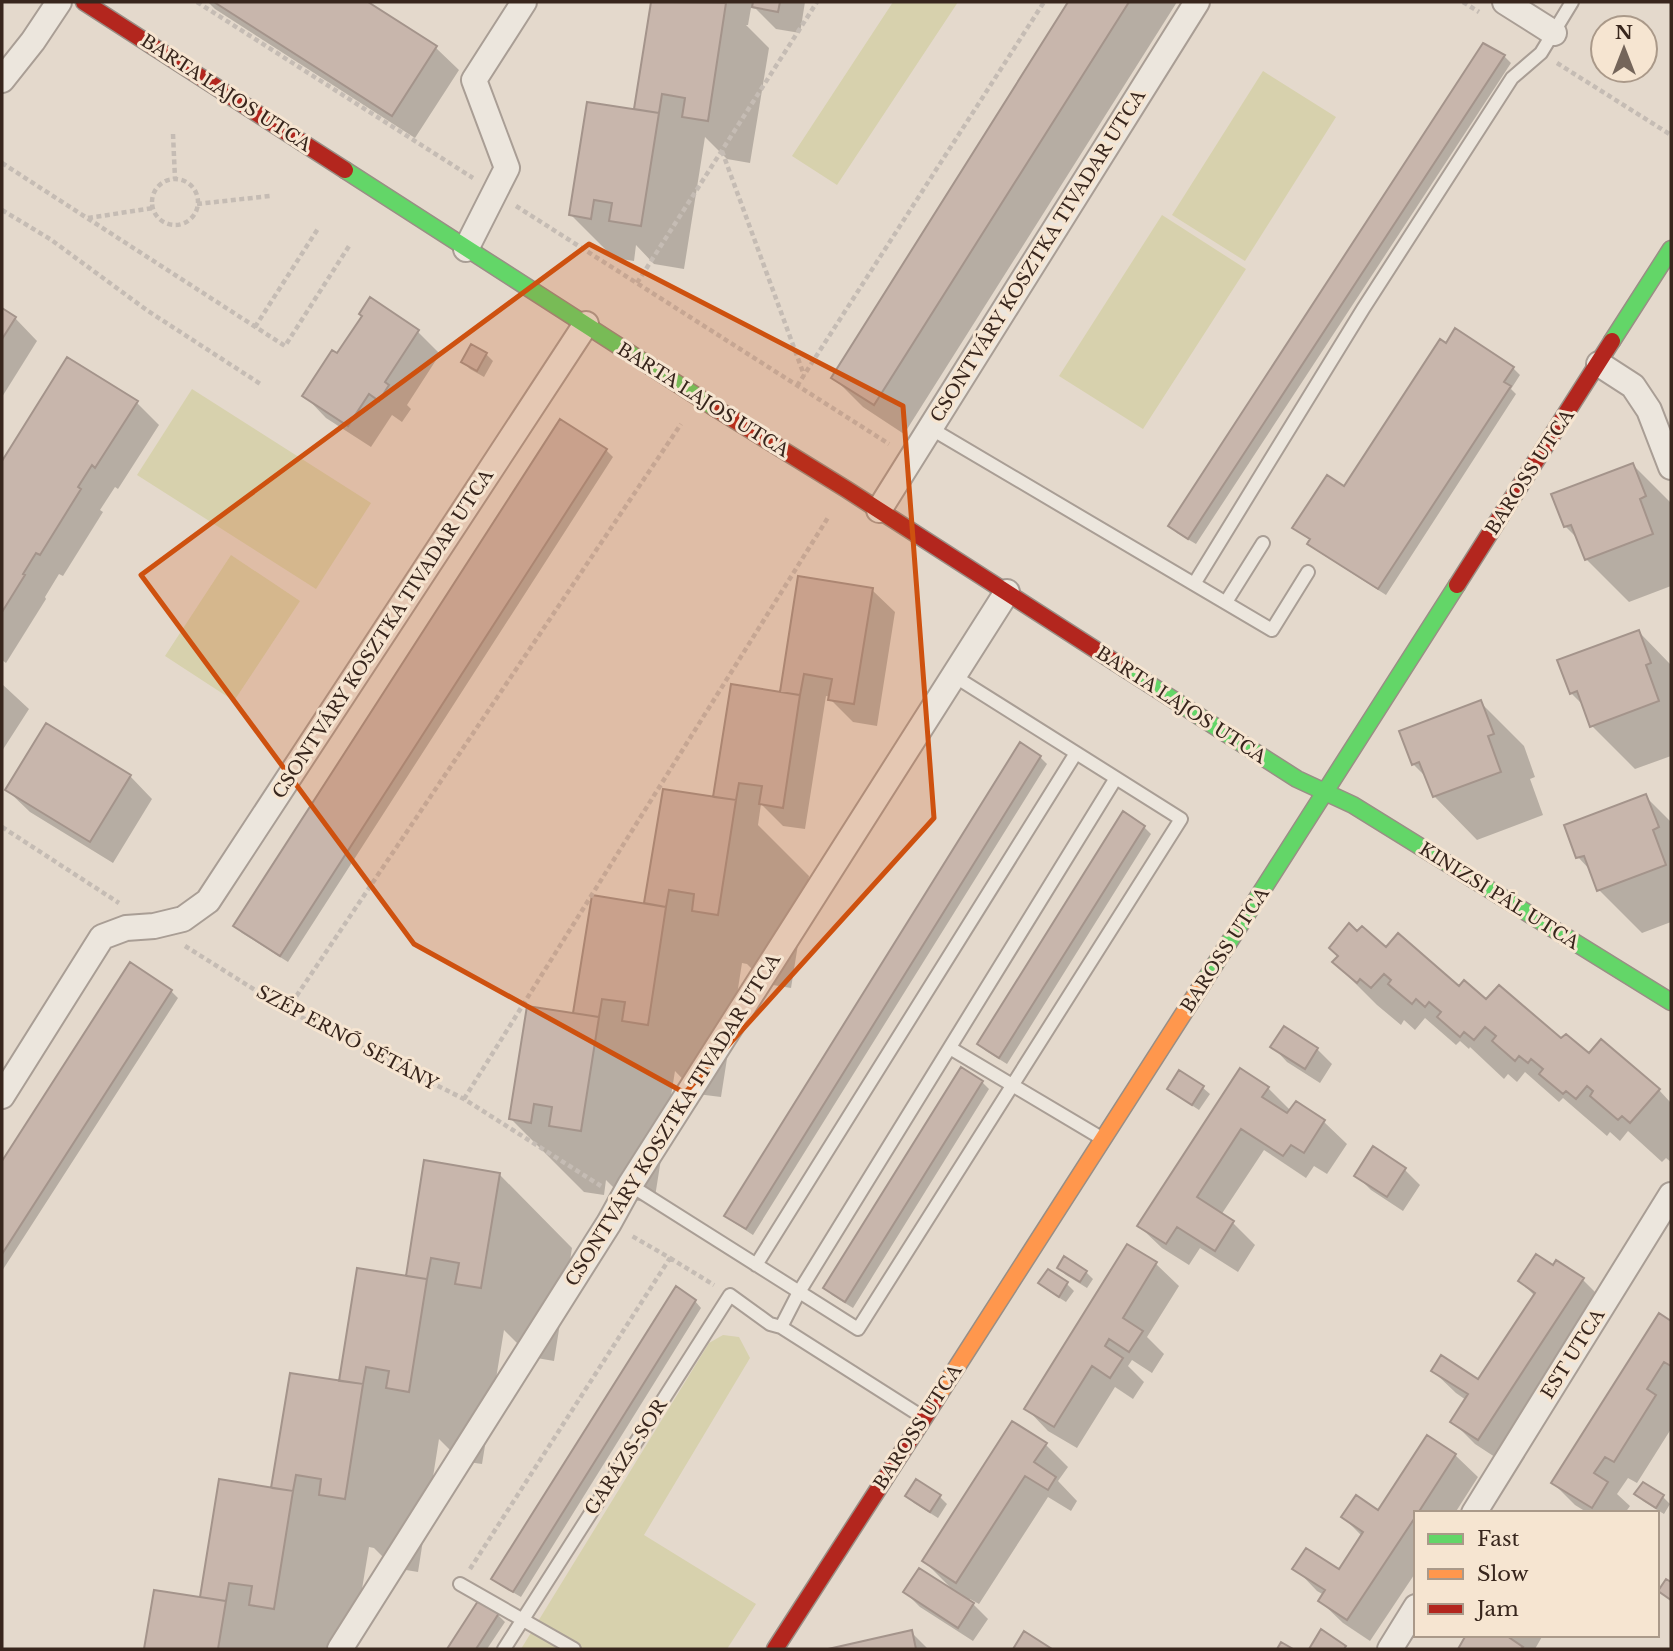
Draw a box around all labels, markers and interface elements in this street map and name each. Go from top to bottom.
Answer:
north arrow [1589,14,1659,84]
text: N [1615,21,1633,44]
street label: BARTA LAJOS UTCA [137,30,316,157]
street label: CSONTVÁRY KOSZTKA TIVADAR UTCA [925,84,1151,426]
street label: BARTA LAJOS UTCA [613,338,794,462]
street label: BAROSS UTCA [1481,404,1579,539]
street label: CSONTVÁRY KOSZTKA TIVADAR UTCA [267,464,499,803]
street label: BARTA LAJOS UTCA [1092,642,1271,769]
street label: KINIZSI PÁL UTCA [1415,837,1584,955]
street label: BAROSS UTCA [1176,882,1274,1017]
street label: CSONTVÁRY KOSZTKA TIVADAR UTCA [560,948,786,1290]
street label: SZÉP ERNŐ SÉTÁNY [253,980,443,1096]
street label: EST UTCA [1537,1304,1610,1403]
street label: BAROSS UTCA [869,1359,967,1494]
street label: GARÁZS-SOR [580,1394,672,1519]
legend [1414,1511,1659,1637]
text: Fast [1477,1526,1519,1552]
text: Slow [1477,1561,1529,1587]
text: Jam [1474,1596,1519,1622]

